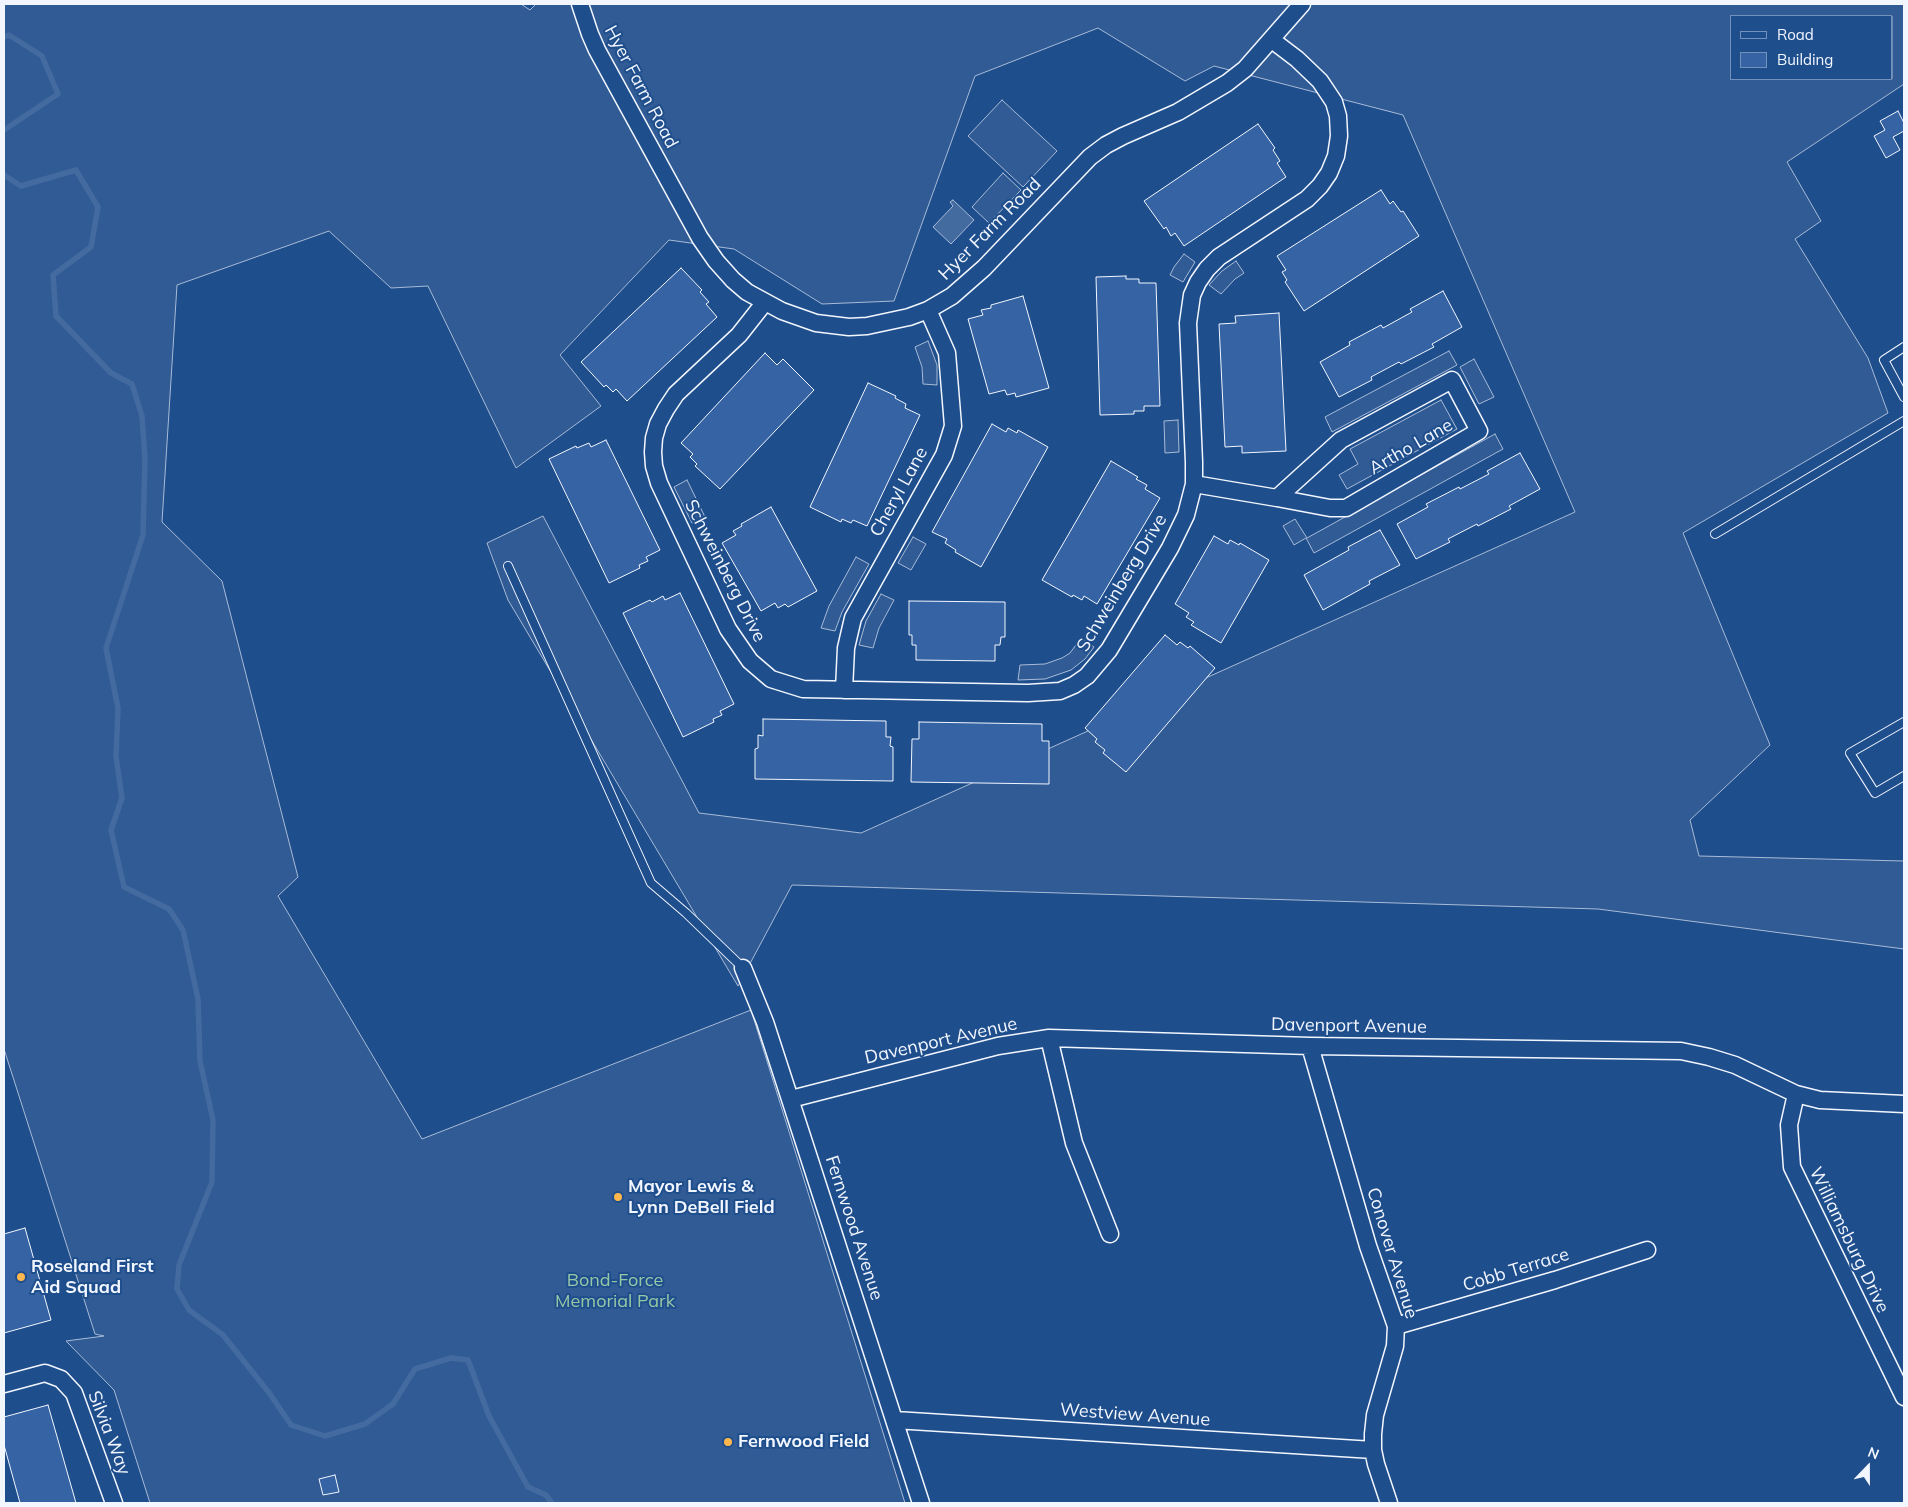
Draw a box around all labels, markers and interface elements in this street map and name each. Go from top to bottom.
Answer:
legend [1730,15,1893,80]
street label: Hyer Farm Road [600,22,682,152]
text: Road [1777,25,1814,44]
text: Building [1777,50,1833,69]
street label: Hyer Farm Road [934,173,1046,285]
street label: Artho Lane [1365,414,1457,480]
street label: Cheryl Lane [866,443,932,541]
street label: Schweinberg Drive [680,496,770,646]
street label: Schweinberg Drive [1072,510,1172,656]
street label: Davenport Avenue [863,1013,1019,1069]
street label: Davenport Avenue [1271,1014,1427,1038]
street label: Fernwood Avenue [820,1153,888,1303]
street label: Williamsburg Drive [1804,1164,1894,1316]
place label: Mayor Lewis & Lynn DeBell Field [628,1176,775,1218]
street label: Conover Avenue [1362,1185,1422,1321]
marker: Mayor Lewis & Lynn DeBell Field [612,1191,624,1203]
street label: Cobb Terrace [1460,1244,1572,1296]
place label: Roseland First Aid Squad [31,1256,153,1298]
park label: Bond-Force Memorial Park [555,1270,675,1312]
marker: Roseland First Aid Squad [15,1271,27,1283]
street label: Silvia Way [83,1388,135,1478]
street label: Westview Avenue [1059,1399,1211,1431]
place label: Fernwood Field [738,1431,870,1453]
marker: Fernwood Field [722,1436,734,1448]
north arrow [1843,1442,1893,1492]
text: N [1865,1443,1882,1463]

